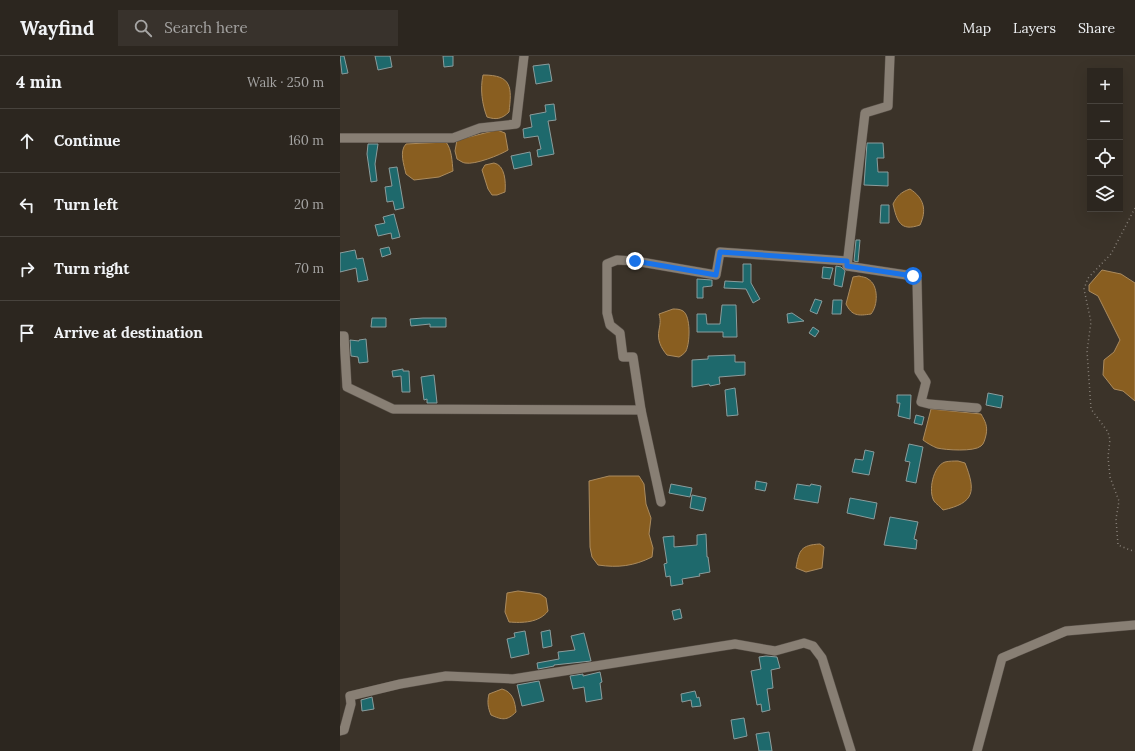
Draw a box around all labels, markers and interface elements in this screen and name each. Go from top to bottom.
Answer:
search box [118,10,398,46]
text: Wayfind [20,16,94,40]
icon: search [132,17,154,39]
text: Search here [164,18,248,37]
text: Map [963,19,991,37]
text: Layers [1013,19,1056,37]
text: Share [1078,19,1115,37]
map controls [1087,68,1123,212]
button: + [1087,68,1123,104]
text: 4 min [16,71,62,93]
text: Walk · 250 m [247,74,324,91]
button: − [1087,104,1123,140]
icon: ahead [16,130,38,152]
text: Continue [54,131,120,150]
text: 160 m [289,132,324,149]
button: locate [1087,140,1123,176]
button: layers [1087,176,1123,212]
icon: left [16,194,38,216]
text: Turn left [54,195,118,214]
text: 20 m [294,196,324,213]
route end [626,252,644,270]
icon: right [16,258,38,280]
text: Turn right [54,259,130,278]
text: 70 m [295,260,324,277]
route start [904,267,922,285]
icon: arrive [16,322,38,344]
text: Arrive at destination [54,323,203,342]

